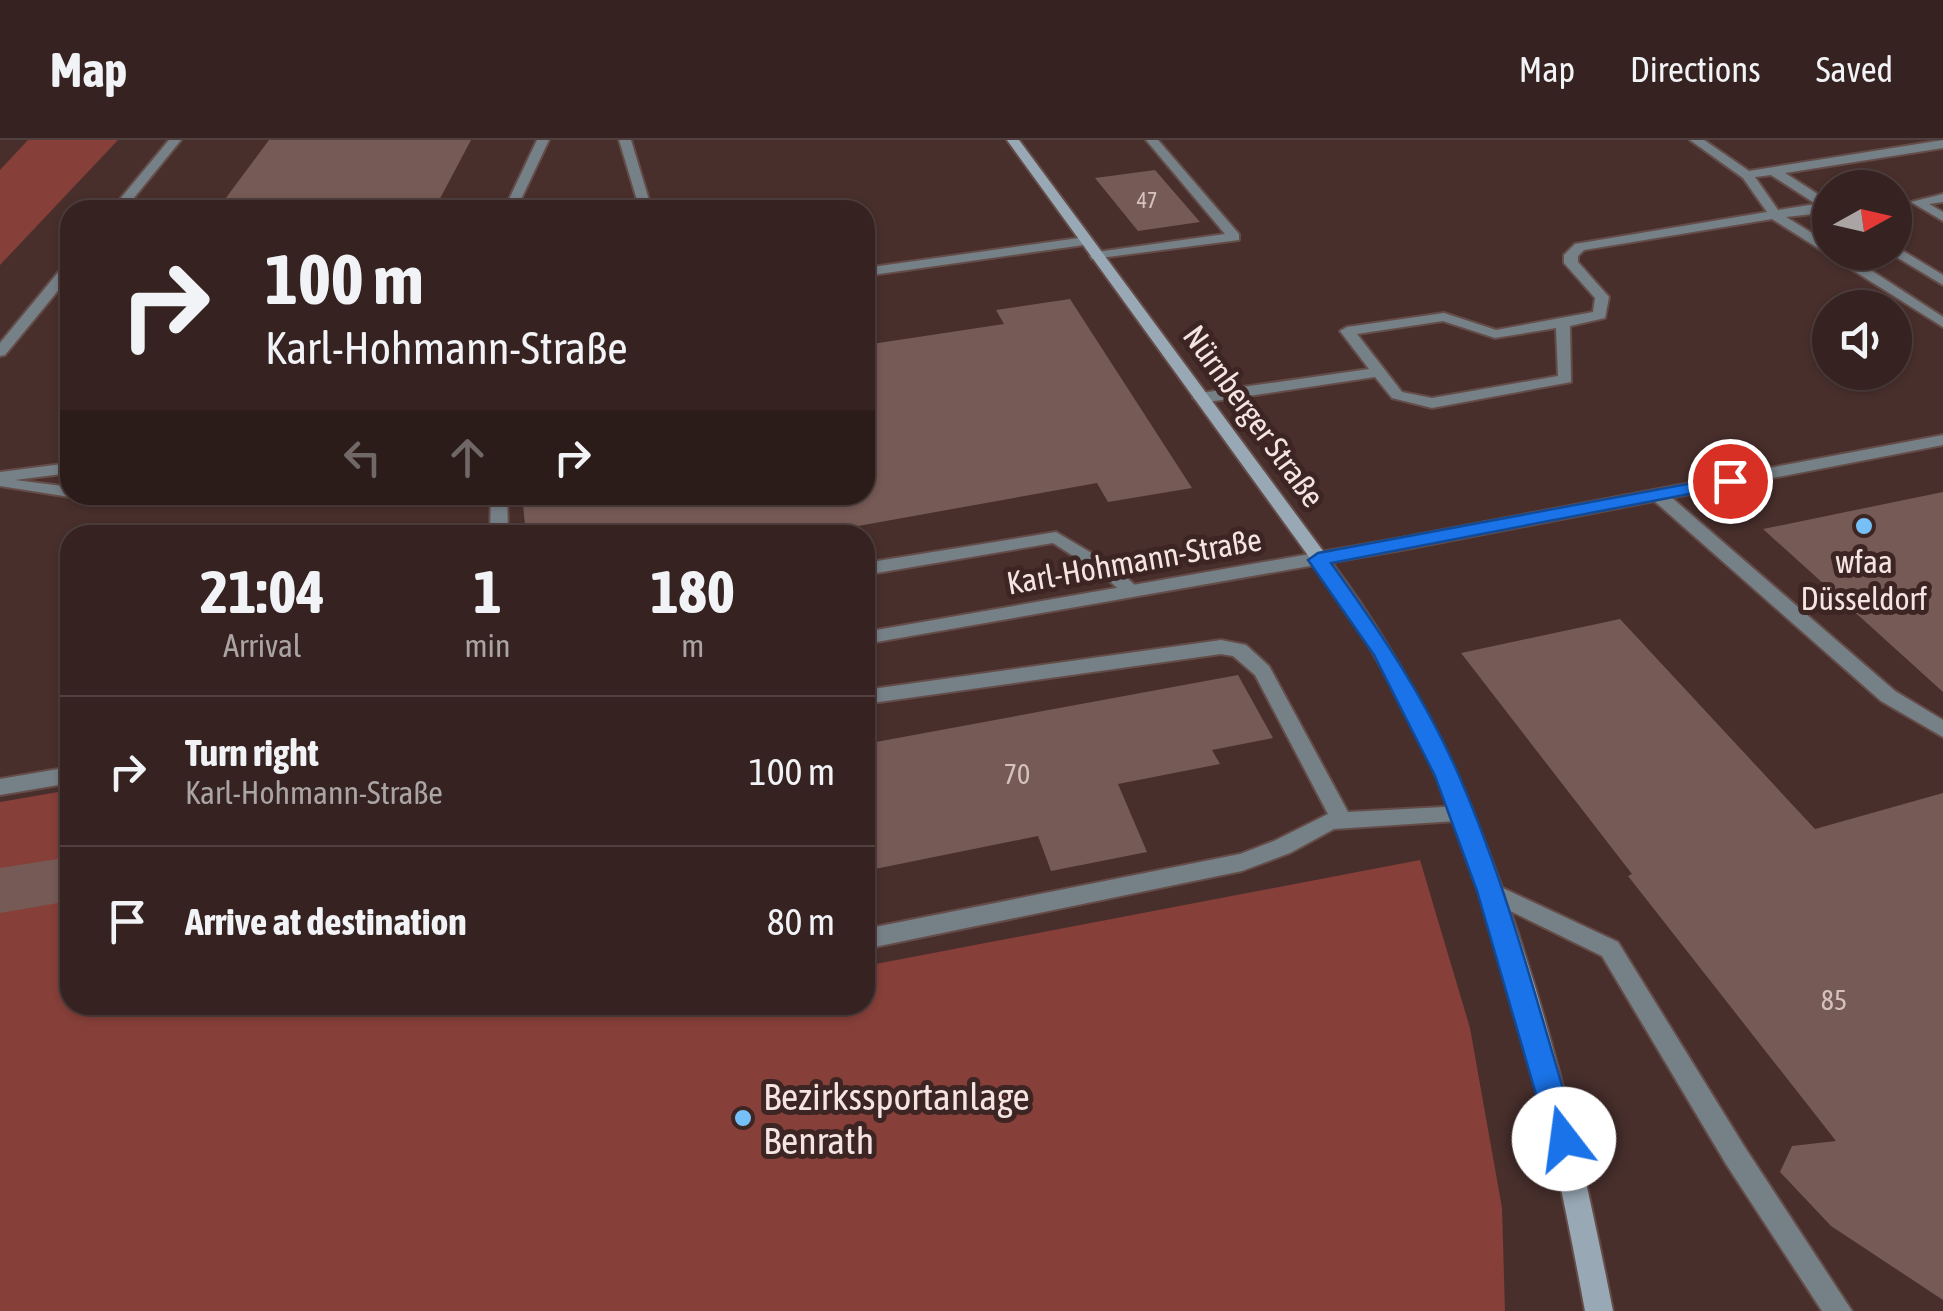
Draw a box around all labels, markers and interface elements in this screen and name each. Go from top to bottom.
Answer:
text: Map [50,42,127,97]
text: Map [1519,49,1575,89]
text: Directions [1630,49,1761,89]
text: Saved [1816,49,1893,89]
north arrow [1812,170,1912,270]
map controls [1812,170,1912,390]
house number: 47 [1137,187,1157,213]
text: 100 m [265,239,424,319]
icon: right [100,240,230,370]
button: sound [1812,290,1912,390]
street label: Nürnberger Straße [1176,318,1332,514]
text: Karl-Hohmann-Straße [265,322,628,374]
icon: left [335,430,390,485]
icon: ahead [440,430,495,485]
icon: right [545,430,600,485]
pin [1688,439,1773,524]
icon: arrive [1703,454,1758,509]
marker: wfaa Düsseldorf [1853,515,1875,537]
street label: Karl-Hohmann-Straße [1004,520,1264,602]
place label: wfaa Düsseldorf [1801,543,1928,617]
text: 21:04 [200,557,325,626]
text: 1 [473,557,502,626]
text: 180 [650,557,735,626]
text: Arrival [223,627,301,664]
text: min [465,627,510,664]
text: m [681,627,704,664]
text: Turn right [185,731,319,774]
icon: right [100,744,155,799]
text: 100 m [749,750,835,793]
house number: 70 [1004,758,1030,790]
text: Karl-Hohmann-Straße [185,774,443,811]
icon: arrive [100,894,155,949]
text: Arrive at destination [185,900,467,943]
text: 80 m [767,900,835,943]
house number: 85 [1821,984,1847,1016]
place label: Bezirkssportanlage Benrath [763,1075,1030,1162]
position arrow [1512,1087,1616,1191]
marker: Bezirkssportanlage Benrath [732,1107,754,1129]

